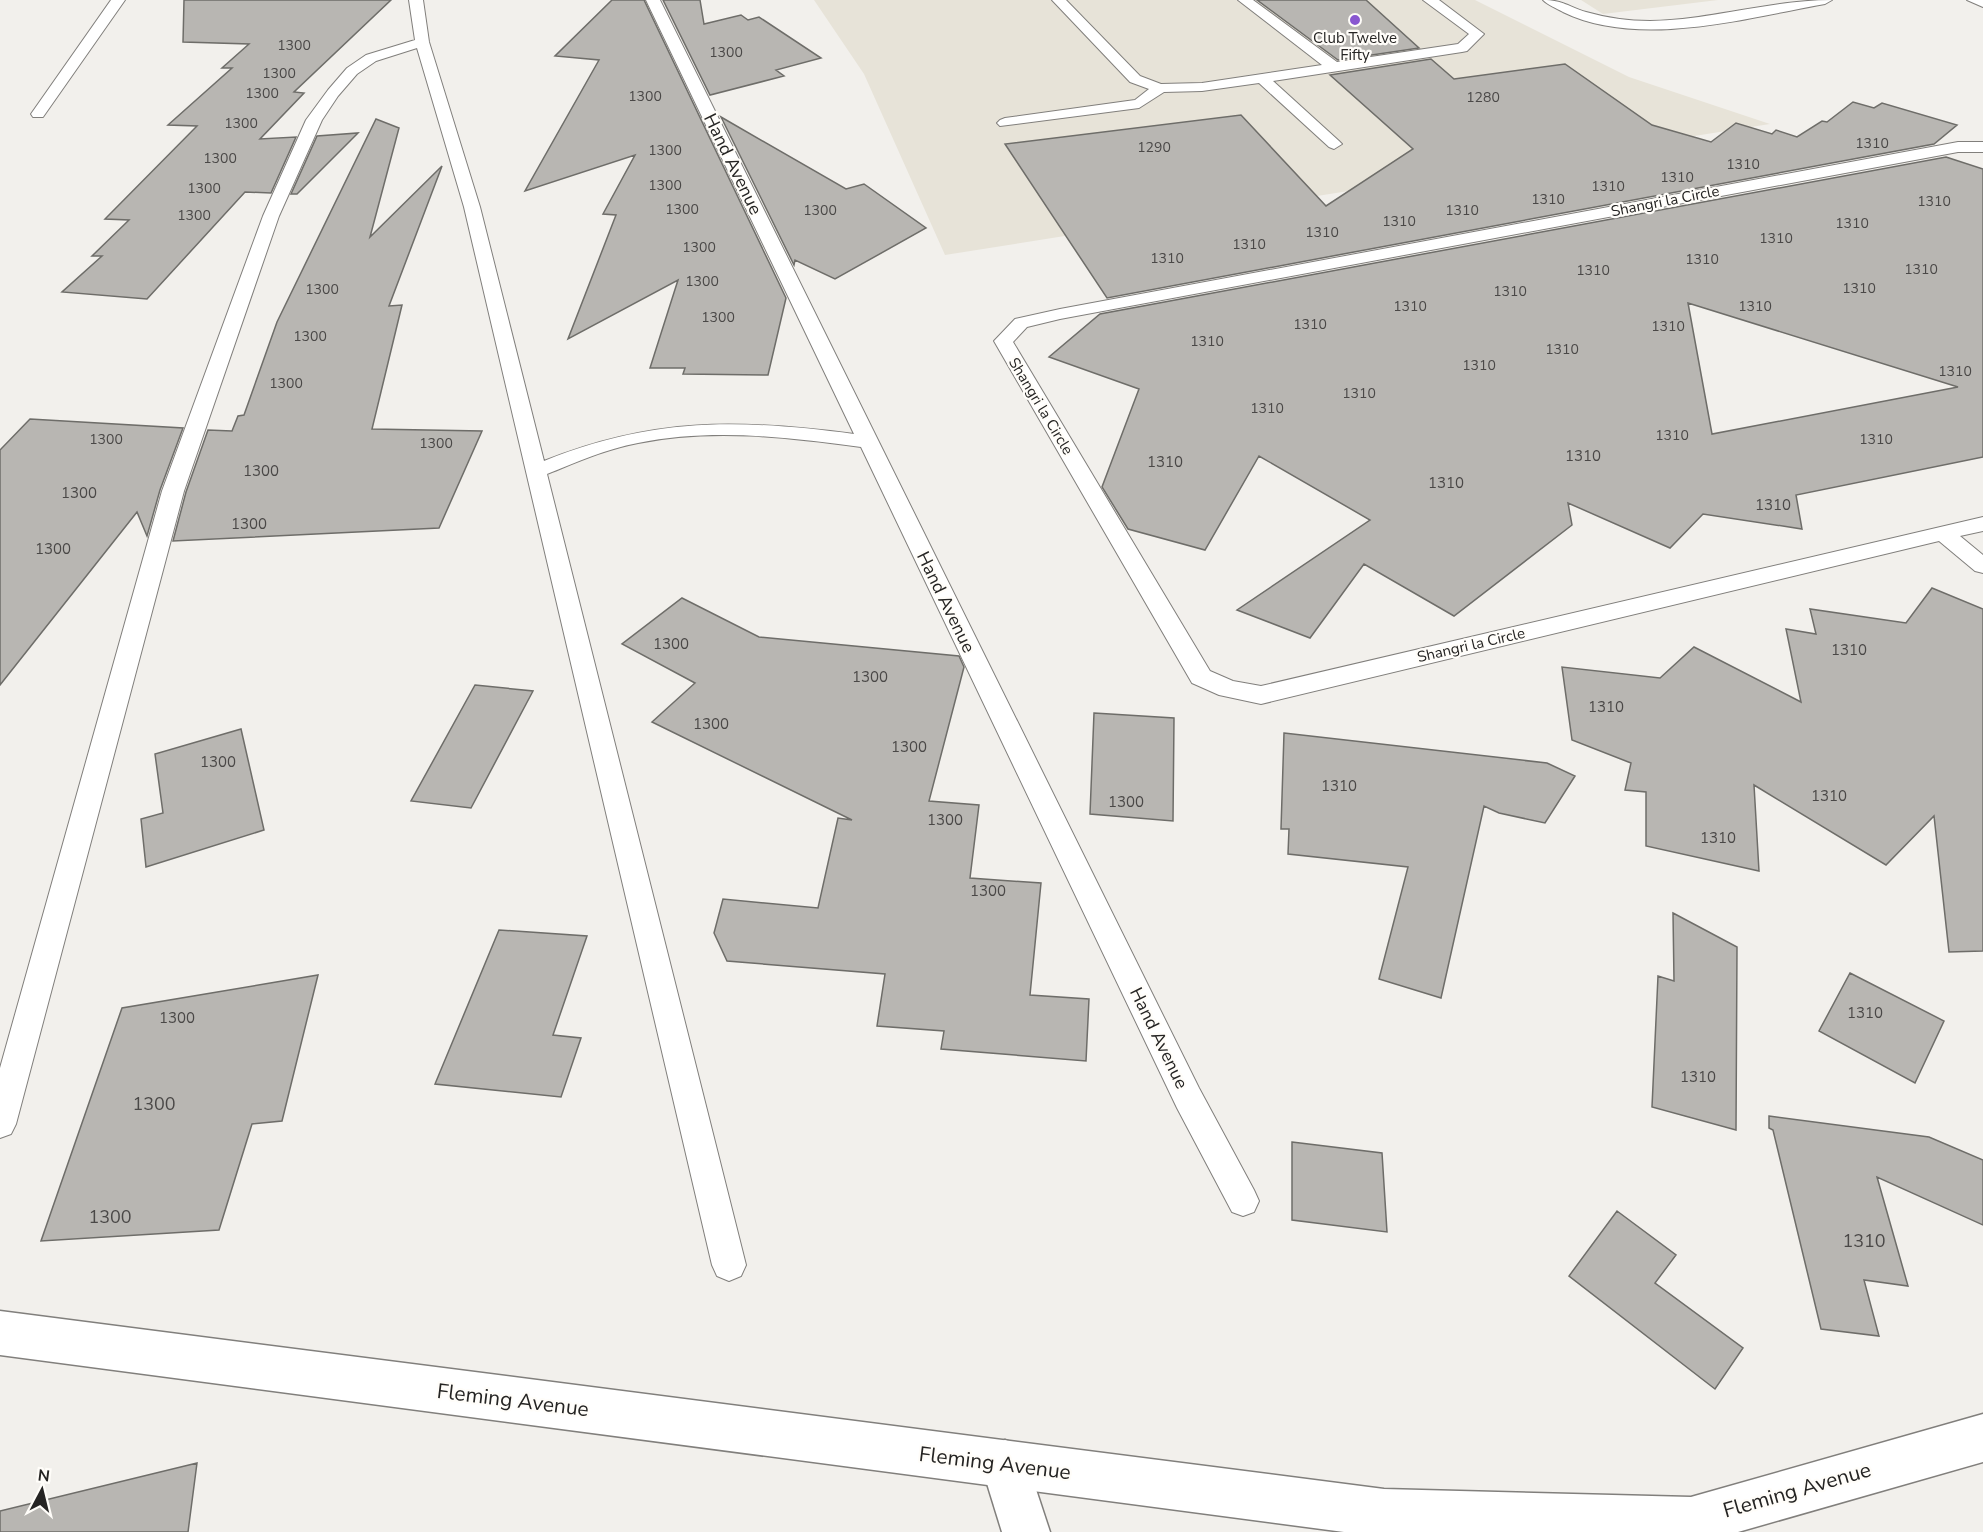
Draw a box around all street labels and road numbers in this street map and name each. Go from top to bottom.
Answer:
street label: Hand Avenue [698,109,768,219]
street label: Shangri la Circle [1609,181,1721,221]
street label: Shangri la Circle [1004,354,1078,458]
street label: Hand Avenue [911,547,981,657]
street label: Shangri la Circle [1415,623,1527,667]
street label: Hand Avenue [1124,983,1194,1093]
street label: Fleming Avenue [435,1377,591,1423]
street label: Fleming Avenue [917,1440,1073,1486]
street label: Fleming Avenue [1720,1455,1874,1525]

